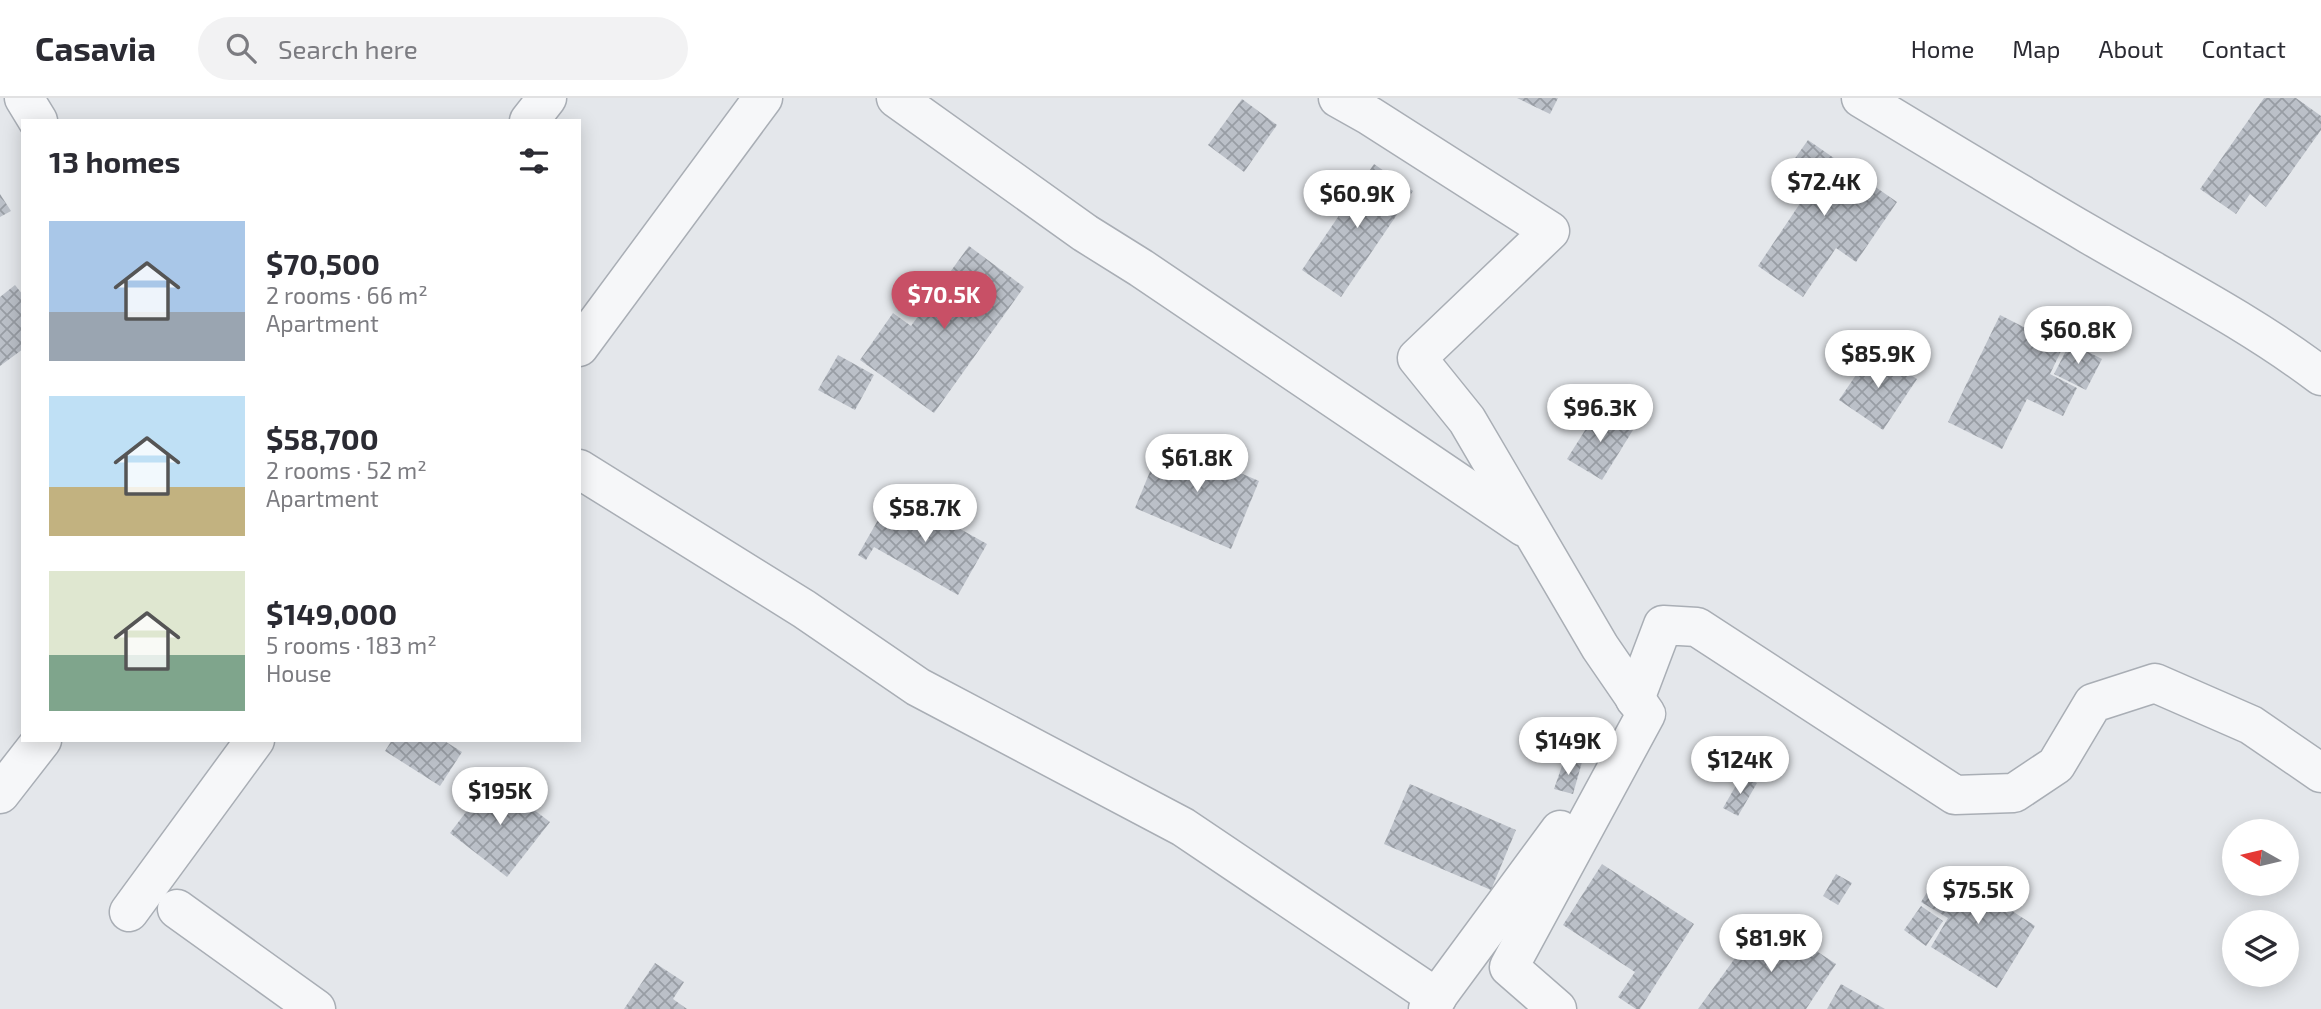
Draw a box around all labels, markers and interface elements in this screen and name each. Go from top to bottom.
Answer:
search box [198,17,688,80]
text: Casavia [35,28,156,68]
icon: search [222,29,260,67]
text: Search here [278,33,418,64]
text: Home [1911,34,1974,63]
text: Map [2012,34,2060,63]
text: About [2098,34,2164,63]
text: Contact [2202,34,2286,63]
icon: filters [515,142,553,180]
text: 13 homes [49,143,180,179]
pin: $72.4K [1767,158,1881,218]
text: $72.4K [1787,167,1861,195]
pin: $60.9K [1300,170,1414,230]
text: $60.9K [1319,179,1395,207]
text: $70,500 [266,245,380,281]
icon: home [105,249,189,333]
pin: $70.5K [887,272,1001,331]
text: $70.5K [908,280,980,308]
text: 2 rooms · 66 m² [266,281,428,309]
pin: $60.8K [2021,306,2135,366]
text: Apartment [266,309,379,337]
text: $60.8K [2040,315,2116,343]
pin: $85.9K [1821,330,1935,390]
text: $85.9K [1841,339,1915,367]
pin: $96.3K [1543,384,1657,444]
text: $96.3K [1563,393,1637,421]
text: $58,700 [266,420,379,456]
icon: home [105,424,189,508]
pin: $61.8K [1140,434,1254,494]
text: $61.8K [1161,443,1233,471]
text: 2 rooms · 52 m² [266,456,427,484]
text: Apartment [266,484,379,512]
pin: $58.7K [868,484,982,544]
text: $58.7K [889,493,961,521]
text: $149,000 [266,595,397,631]
icon: home [105,599,189,683]
text: 5 rooms · 183 m² [266,631,437,659]
text: House [266,659,332,687]
pin: $149K [1519,718,1617,777]
text: $149K [1535,726,1601,754]
pin: $124K [1691,736,1789,796]
text: $124K [1707,745,1773,773]
pin: $195K [451,768,549,827]
text: $195K [468,776,532,804]
north arrow [2222,819,2300,896]
map controls [2222,819,2299,987]
pin: $75.5K [1921,866,2035,926]
text: $75.5K [1942,875,2014,903]
button: layers [2222,910,2299,987]
pin: $81.9K [1714,914,1828,974]
text: $81.9K [1735,923,1807,951]

